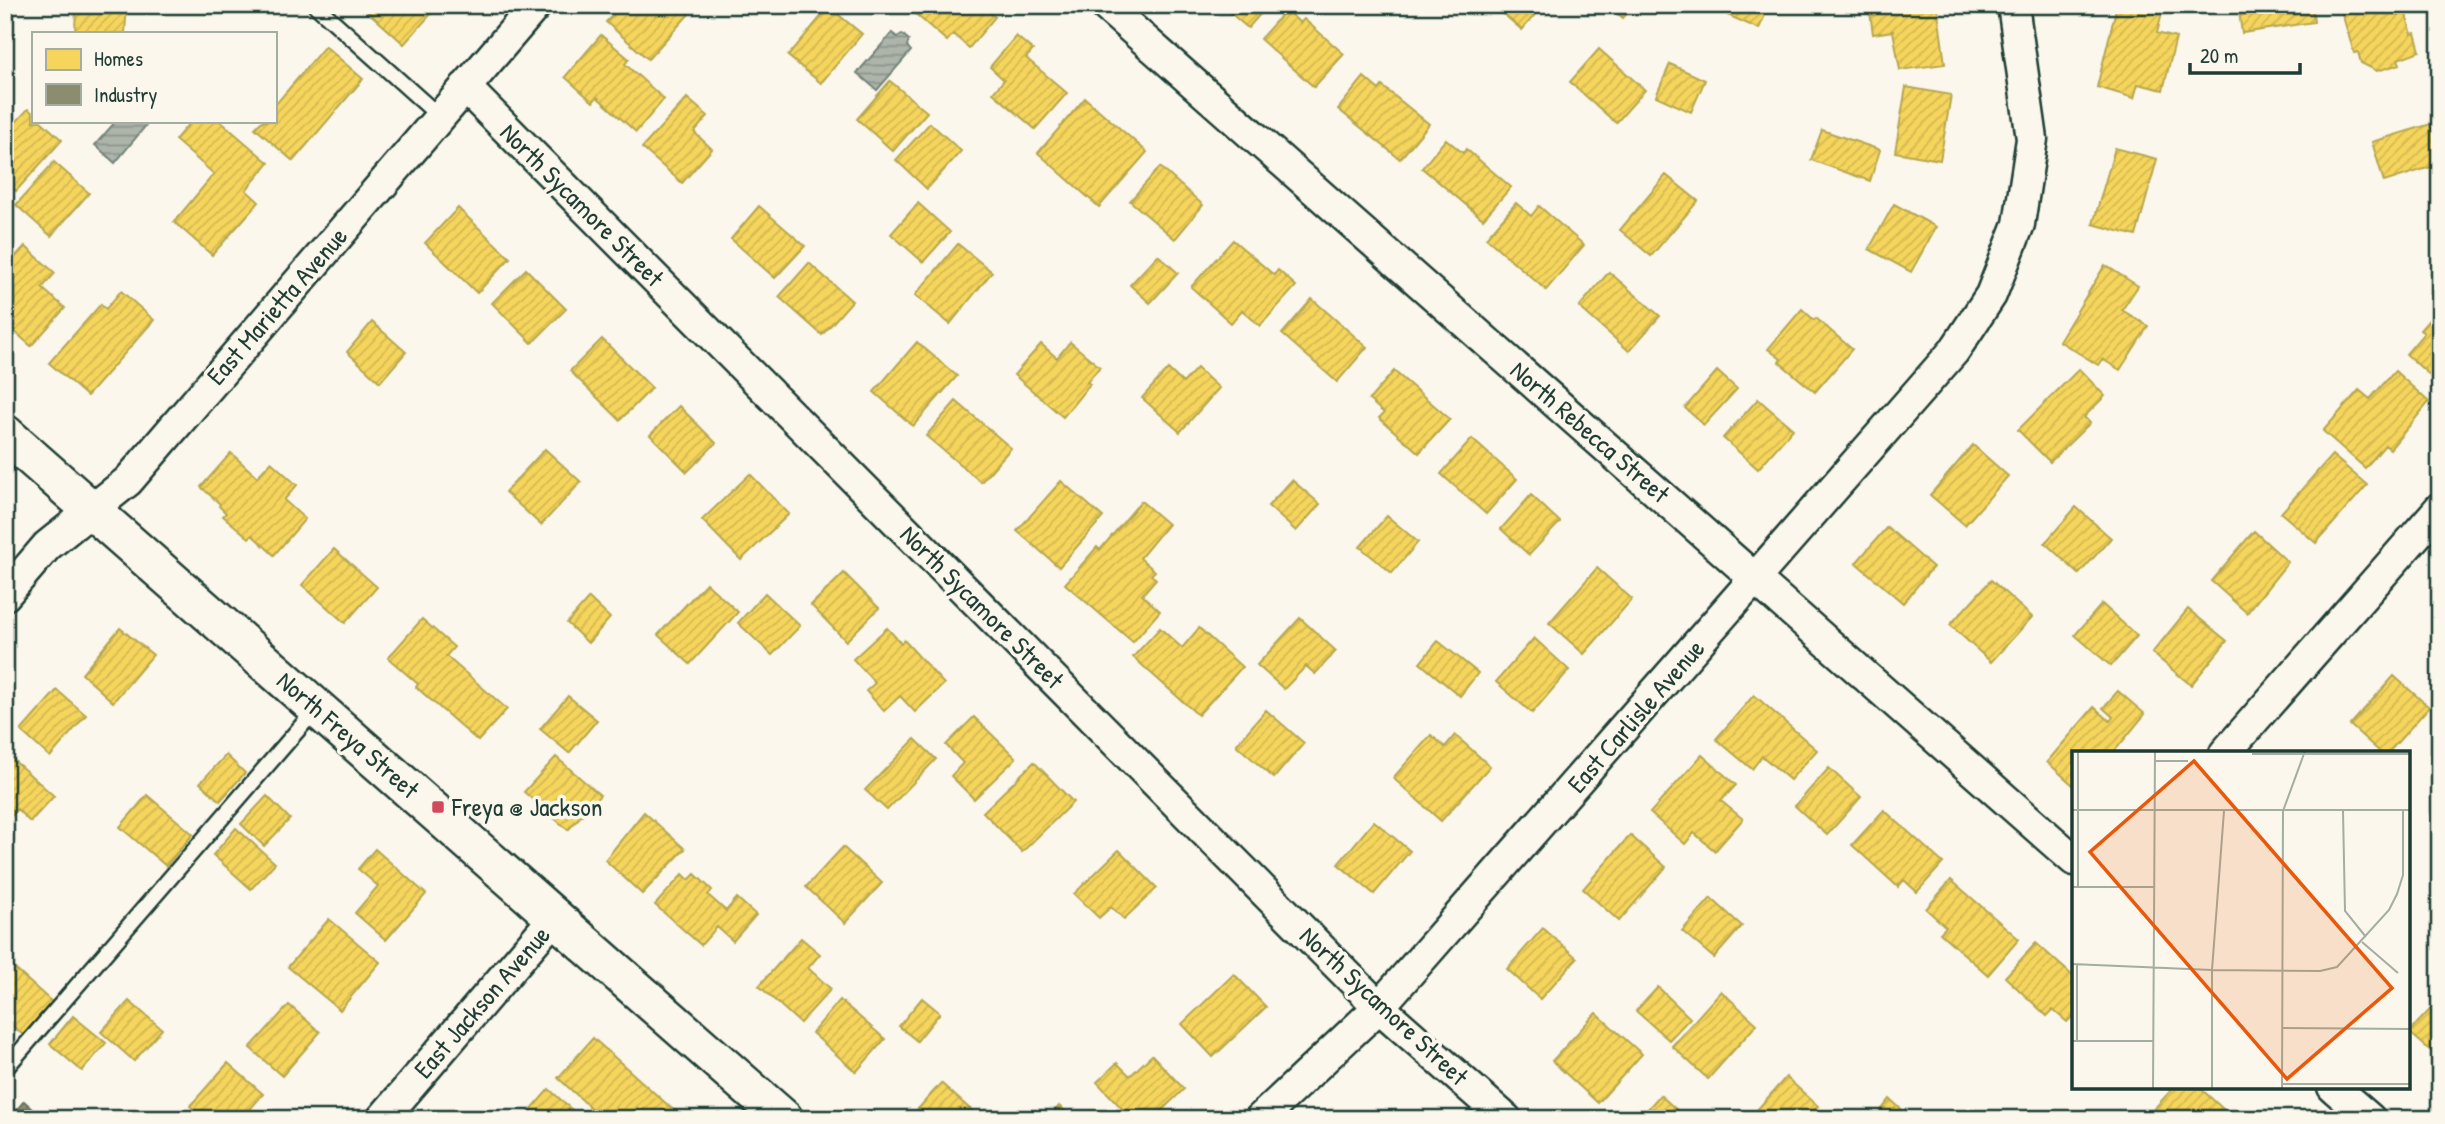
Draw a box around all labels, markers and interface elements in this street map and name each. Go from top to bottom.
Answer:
legend [32,32,276,122]
scale bar [2190,32,2300,76]
text: 20 m [2200,41,2238,70]
text: Homes [94,44,143,73]
text: Industry [94,80,157,109]
street label: North Sycamore Street [493,115,673,295]
street label: East Marietta Avenue [198,219,355,392]
street label: North Rebecca Street [1503,353,1678,511]
street label: North Sycamore Street [893,517,1073,697]
street label: East Carlisle Avenue [1559,631,1712,800]
street label: North Freya Street [270,663,428,807]
inset map [2072,751,2410,1089]
place label: Freya @ Jackson [451,789,603,824]
marker: Freya @ Jackson [430,799,446,815]
street label: East Jackson Avenue [406,918,558,1085]
street label: North Sycamore Street [1293,918,1477,1094]

